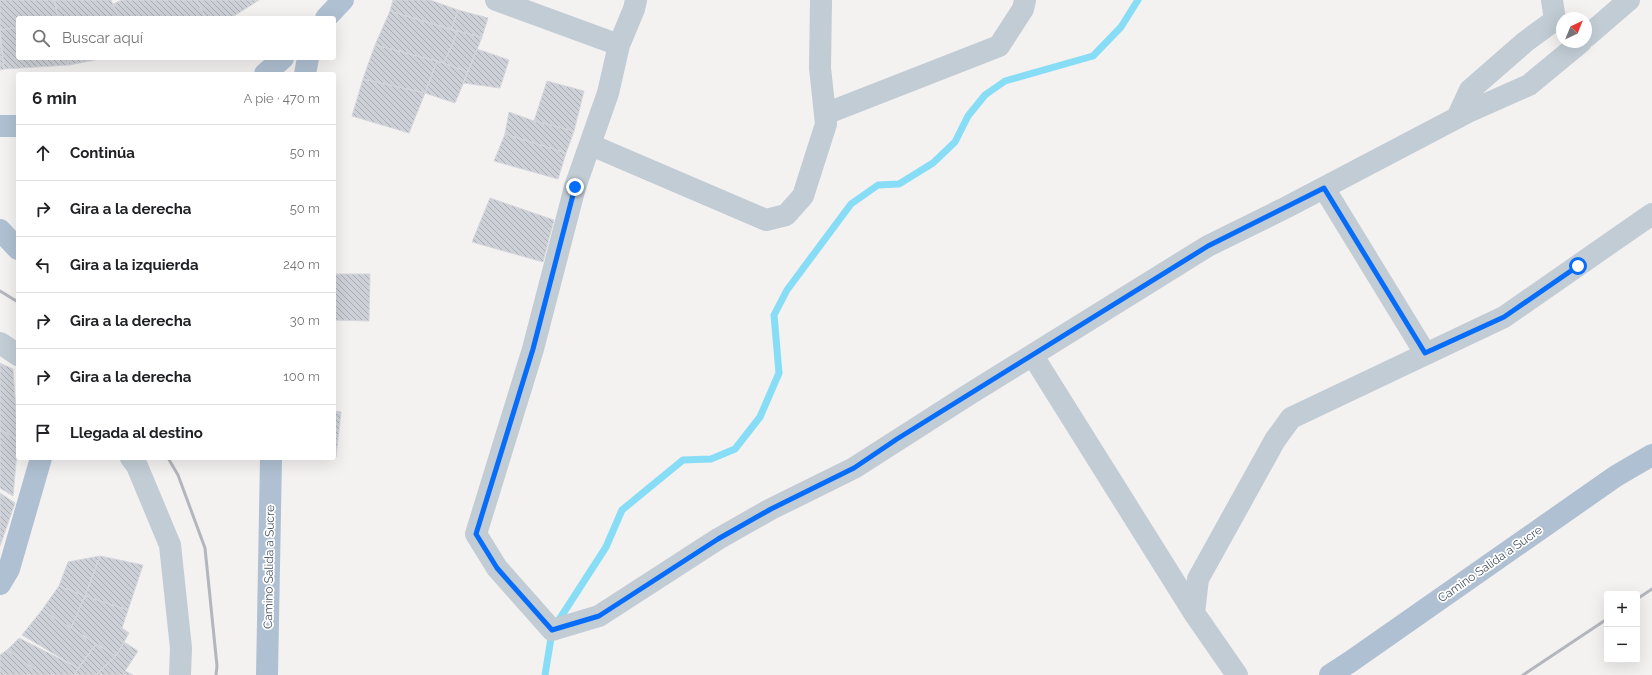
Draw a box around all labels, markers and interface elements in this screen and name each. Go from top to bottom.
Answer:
north arrow [1556,12,1592,48]
search box [16,16,336,60]
icon: search [30,27,52,49]
text: Buscar aquí [62,29,143,47]
text: 6 min [32,88,77,108]
text: A pie · 470 m [244,91,320,106]
icon: ahead [32,142,54,164]
text: Continúa [70,144,135,162]
text: 50 m [290,145,320,160]
route end [566,178,584,196]
icon: right [32,198,54,220]
text: Gira a la derecha [70,200,191,218]
text: 50 m [290,201,320,216]
icon: left [32,254,54,276]
text: Gira a la izquierda [70,256,199,274]
text: 240 m [283,257,320,272]
route start [1569,257,1587,275]
icon: right [32,310,54,332]
text: Gira a la derecha [70,312,191,330]
text: 30 m [290,313,320,328]
icon: right [32,366,54,388]
text: Gira a la derecha [70,368,191,386]
text: 100 m [283,369,320,384]
icon: arrive [32,422,54,444]
text: Llegada al destino [70,424,203,442]
street label: Camino Salida a Sucre [261,505,277,629]
street label: Camino Salida a Sucre [1435,523,1545,605]
map controls [1604,591,1640,663]
button: + [1604,591,1640,627]
button: − [1604,627,1640,663]

